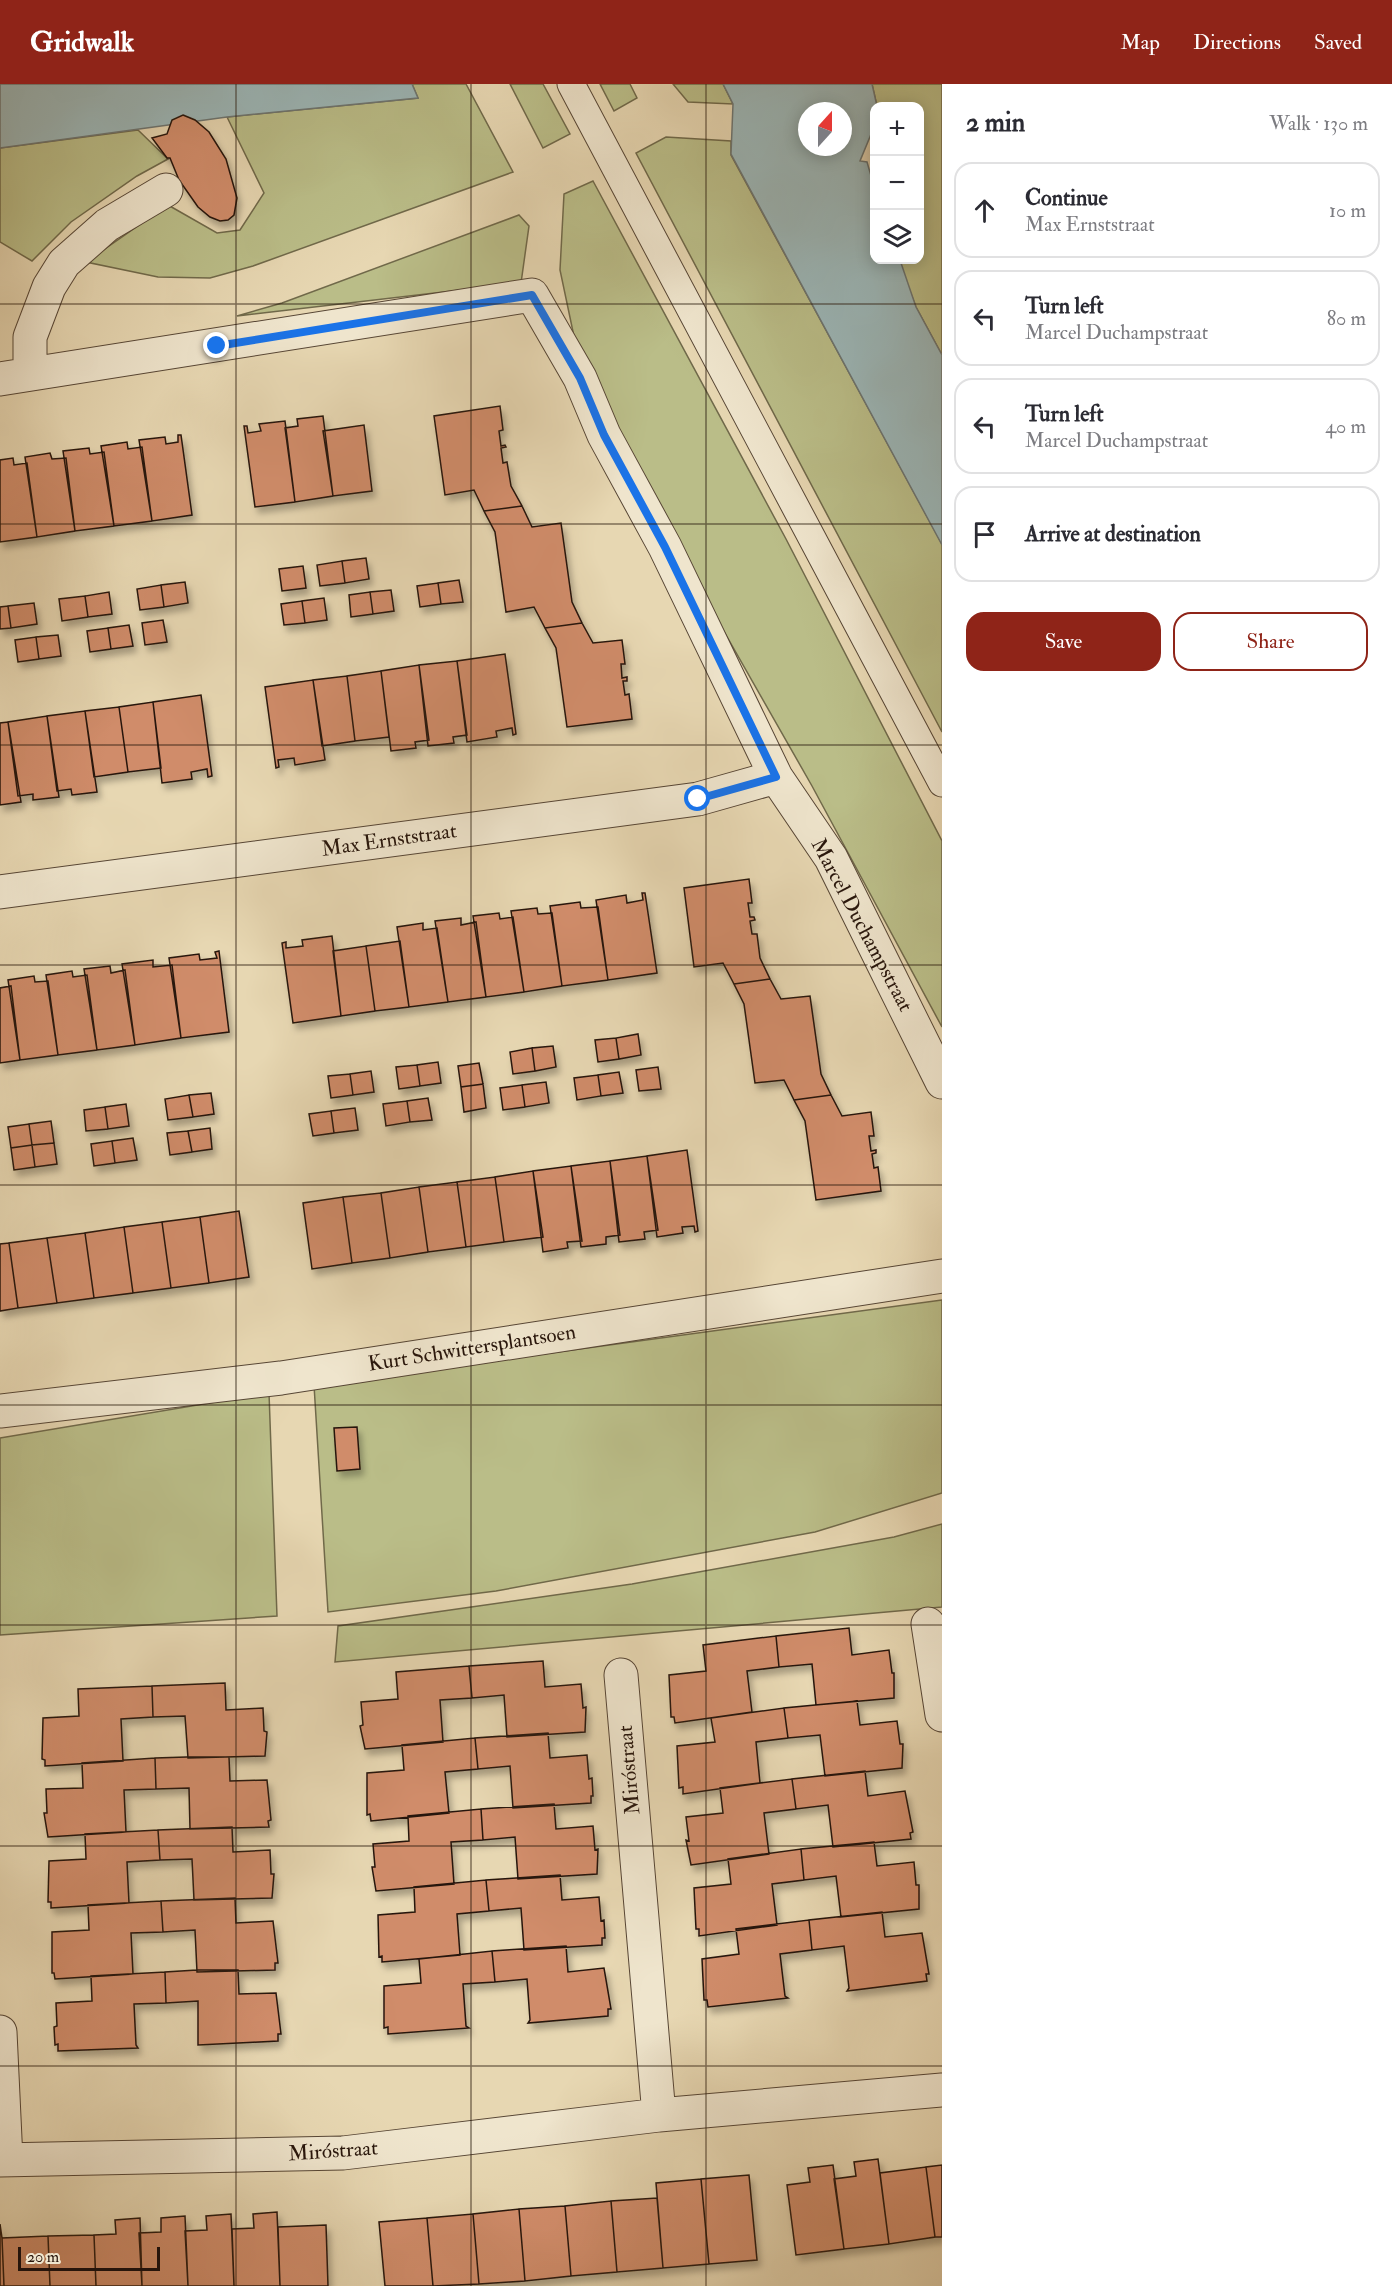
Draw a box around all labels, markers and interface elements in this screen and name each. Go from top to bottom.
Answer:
text: Gridwalk [30,25,134,60]
text: Map [1120,29,1160,56]
text: Directions [1193,29,1281,56]
text: Saved [1314,29,1362,56]
north arrow [798,102,852,156]
map controls [870,102,924,264]
button: + [870,102,924,156]
text: 2 min [966,107,1025,139]
text: Walk · 130 m [1269,111,1368,136]
button: − [870,156,924,210]
text: Continue [1025,184,1108,212]
icon: ahead [968,194,1001,227]
text: 10 m [1329,198,1366,223]
button: layers [870,210,924,264]
text: Max Ernststraat [1025,212,1155,237]
text: Turn left [1025,292,1104,320]
icon: left [968,302,1001,335]
text: 80 m [1327,306,1366,331]
text: Marcel Duchampstraat [1025,320,1208,345]
route end [203,332,229,358]
text: Turn left [1025,400,1104,428]
icon: left [968,410,1001,443]
text: 40 m [1325,414,1366,439]
text: Marcel Duchampstraat [1025,428,1208,453]
icon: arrive [968,518,1001,551]
text: Arrive at destination [1025,520,1201,548]
button: Save [966,612,1161,671]
button: Share [1173,612,1368,671]
route start [684,785,710,811]
street label: Max Ernststraat [320,817,459,863]
street label: Marcel Duchampstraat [805,834,919,1016]
street label: Kurt Schwittersplantsoen [366,1318,578,1378]
street label: Miróstraat [612,1724,646,1816]
street label: Miróstraat [287,2134,379,2168]
scale bar [18,2244,160,2272]
text: 20 m [27,2247,59,2267]

